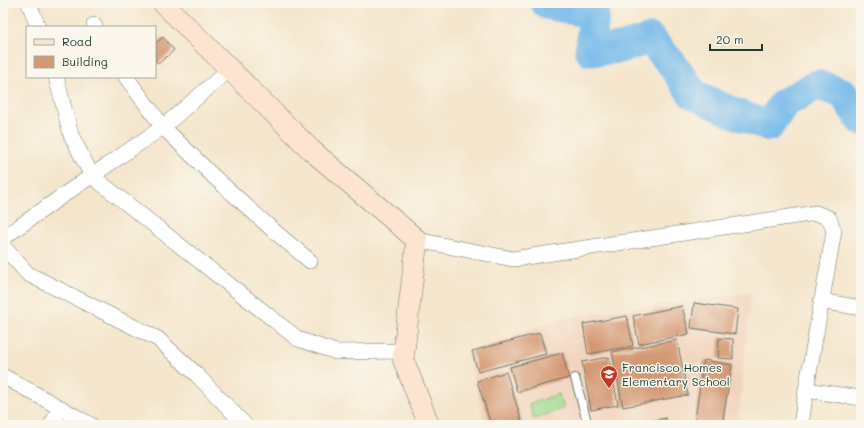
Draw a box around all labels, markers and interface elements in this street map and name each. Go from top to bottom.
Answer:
legend [26,26,156,78]
scale bar [710,26,762,52]
text: 20 m [716,31,744,47]
text: Road [62,33,92,49]
text: Building [62,53,108,69]
place label: Francisco Homes Elementary School [622,359,730,389]
school or university icon: Francisco Homes Elementary School [599,364,619,389]

